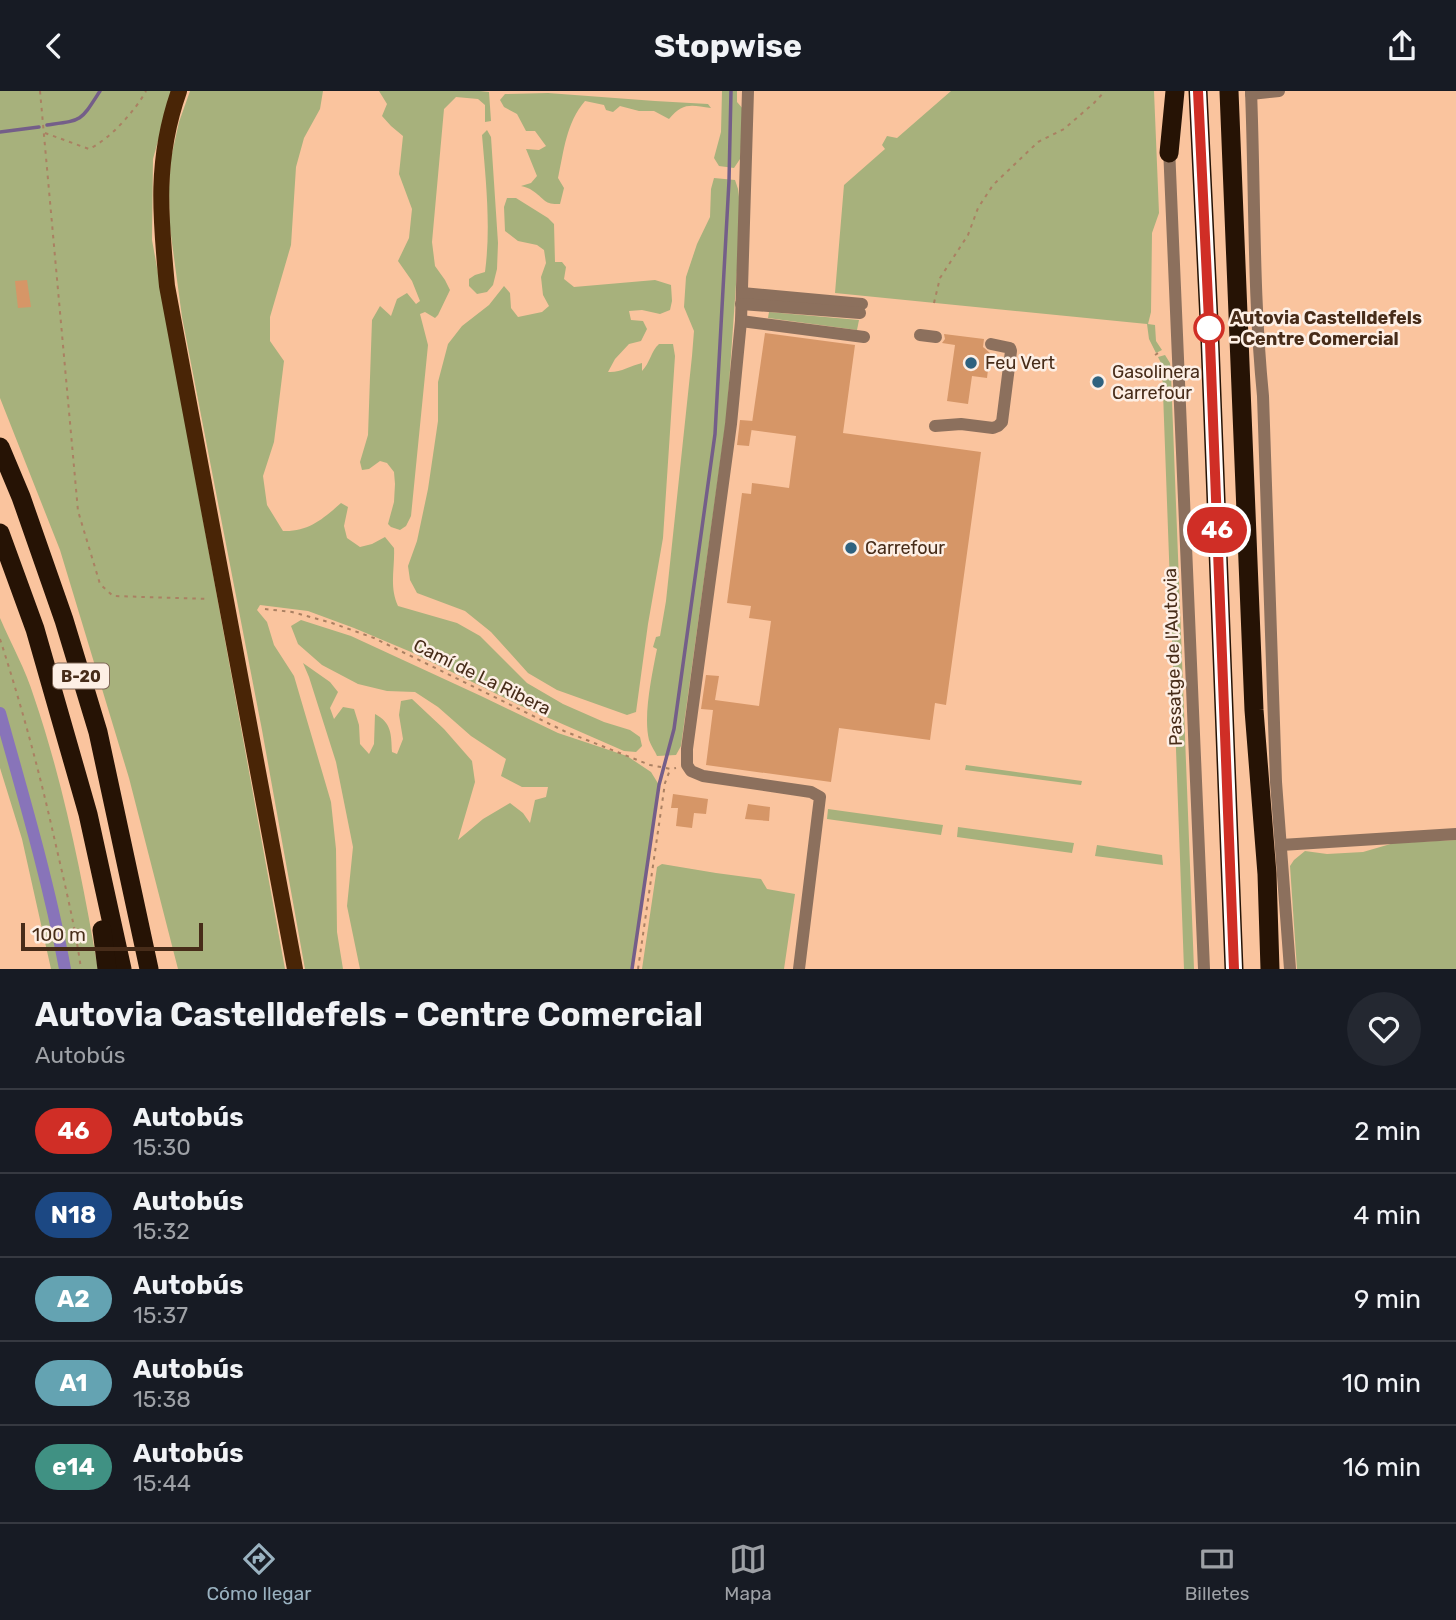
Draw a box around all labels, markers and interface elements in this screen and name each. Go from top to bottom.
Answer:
icon: back [35,27,73,65]
text: Stopwise [654,27,802,65]
icon: share [1383,27,1421,65]
place label: Autovia Castelldefels - Centre Comercial [1230,307,1422,350]
marker: Autovia Castelldefels - Centre Comercial [1194,313,1224,343]
place label: Feu Vert [985,352,1055,374]
marker: Feu Vert [963,355,979,371]
place label: Gasolinera Carrefour [1112,361,1200,404]
marker: Gasolinera Carrefour [1090,374,1106,390]
line badge: 46 [1186,507,1248,553]
text: 46 [1201,516,1233,544]
place label: Carrefour [865,537,945,559]
marker: Carrefour [843,540,859,556]
street label: Passatge de l'Autovia [1159,568,1187,746]
street label: Camí de La Ribera [410,634,554,720]
road number: B-20 [53,663,109,689]
scale bar [21,920,203,952]
text: 100 m [32,923,86,946]
button: heart [1347,992,1421,1066]
text: Autovia Castelldefels - Centre Comercial [35,995,703,1034]
text: Autobús [35,1041,126,1069]
text: Autobús [133,1102,244,1133]
text: 2 min [1354,1116,1421,1147]
text: 46 [57,1117,90,1145]
text: 15:30 [133,1133,191,1161]
text: Autobús [133,1186,244,1217]
text: 4 min [1353,1200,1421,1231]
text: N18 [51,1201,96,1229]
text: 15:32 [133,1217,190,1245]
text: Autobús [133,1270,244,1301]
text: 9 min [1354,1284,1421,1315]
text: A2 [57,1285,90,1313]
text: 15:37 [133,1301,188,1329]
text: Autobús [133,1354,244,1385]
text: 10 min [1342,1368,1421,1399]
text: A1 [59,1369,88,1397]
text: 15:38 [133,1385,191,1413]
text: Autobús [133,1438,244,1469]
text: 16 min [1343,1452,1421,1483]
text: e14 [52,1453,95,1481]
text: 15:44 [133,1469,191,1497]
tab: Cómo llegar [206,1540,311,1605]
tab: Mapa [724,1540,772,1605]
tab: Billetes [1185,1540,1250,1605]

